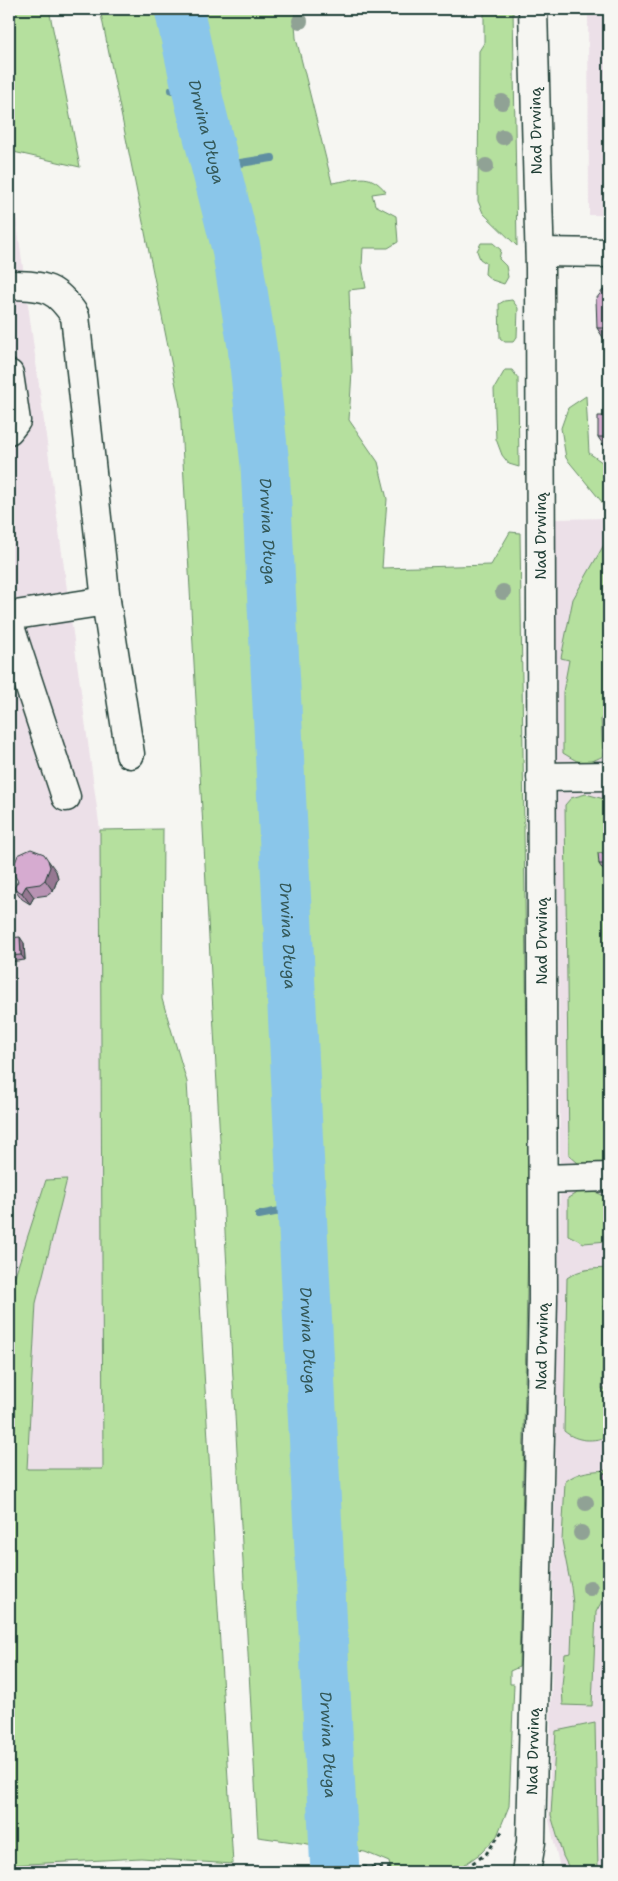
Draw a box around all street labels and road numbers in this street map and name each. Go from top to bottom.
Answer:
street label: Nad Drwiną [525,87,547,175]
street label: Nad Drwiną [531,492,551,580]
street label: Nad Drwiną [532,897,552,985]
street label: Nad Drwiną [531,1302,553,1390]
street label: Nad Drwiną [522,1707,544,1795]

